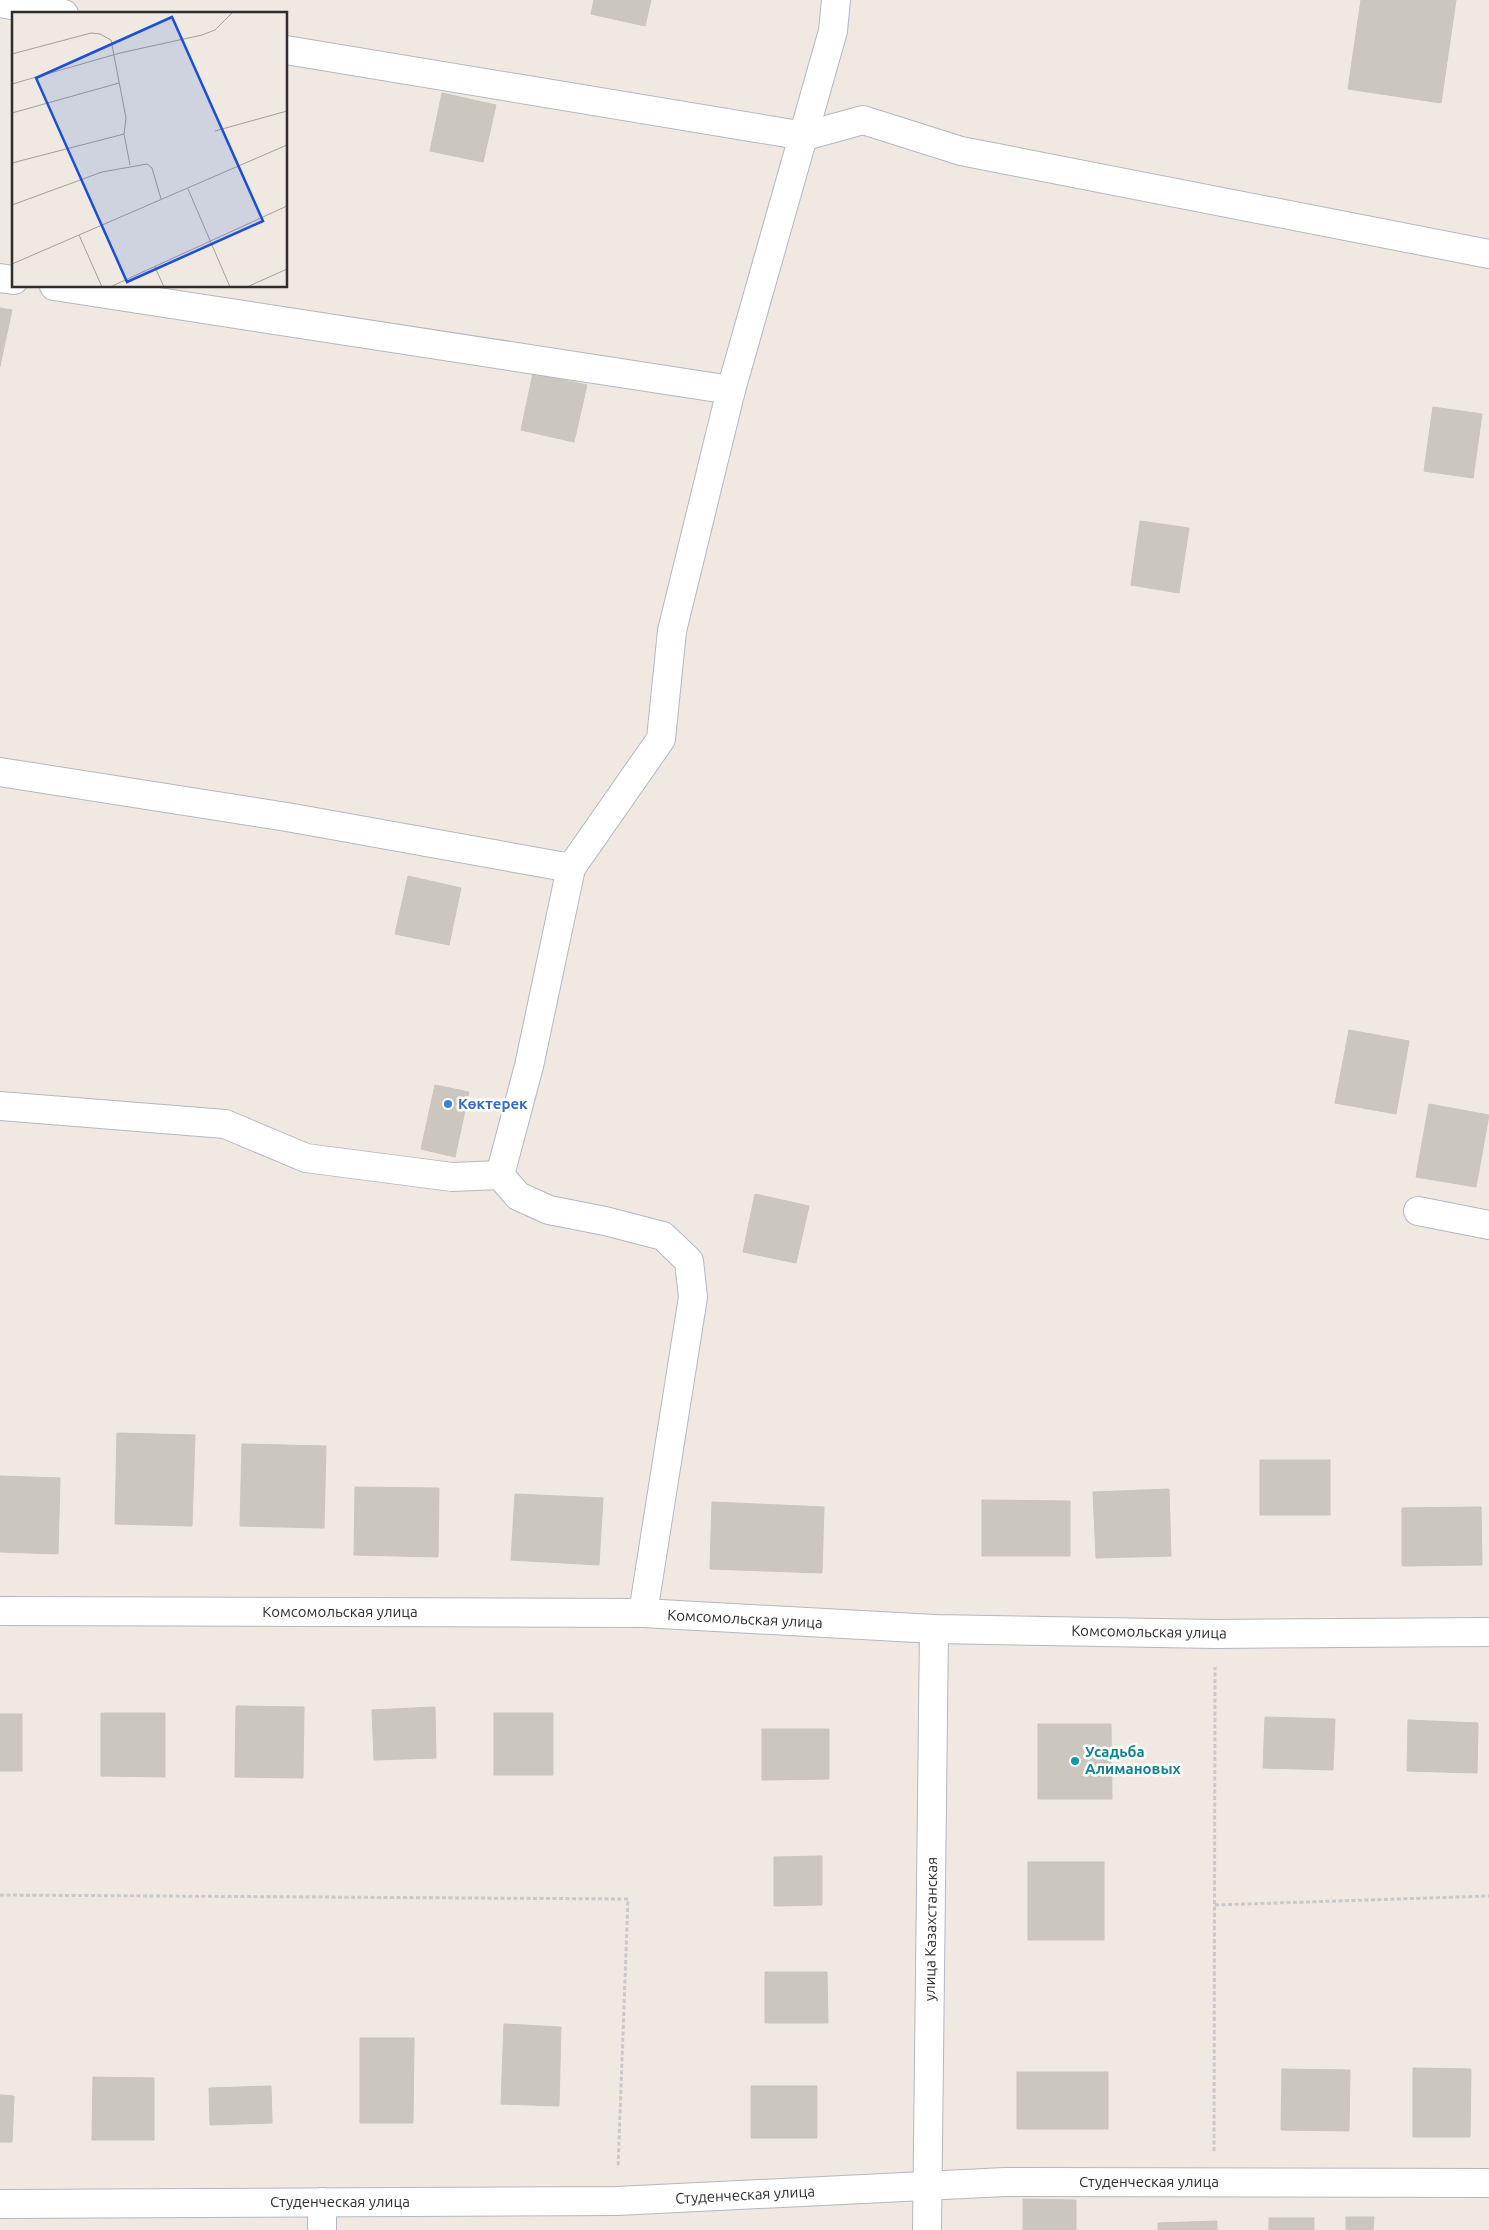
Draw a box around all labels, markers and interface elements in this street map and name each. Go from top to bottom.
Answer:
inset map [12,12,288,288]
place label: Көктерек [458,1095,528,1112]
marker: Көктерек [442,1098,454,1110]
street label: Комсомольская улица [262,1603,418,1620]
street label: Комсомольская улица [667,1606,823,1631]
street label: Комсомольская улица [1071,1622,1227,1641]
place label: Усадьба Алимановых [1085,1743,1181,1777]
marker: Усадьба Алимановых [1069,1755,1081,1767]
street label: улица Казахстанская [921,1857,940,2001]
street label: Студенческая улица [1079,2173,1219,2190]
street label: Студенческая улица [675,2182,815,2207]
street label: Студенческая улица [270,2193,410,2210]

